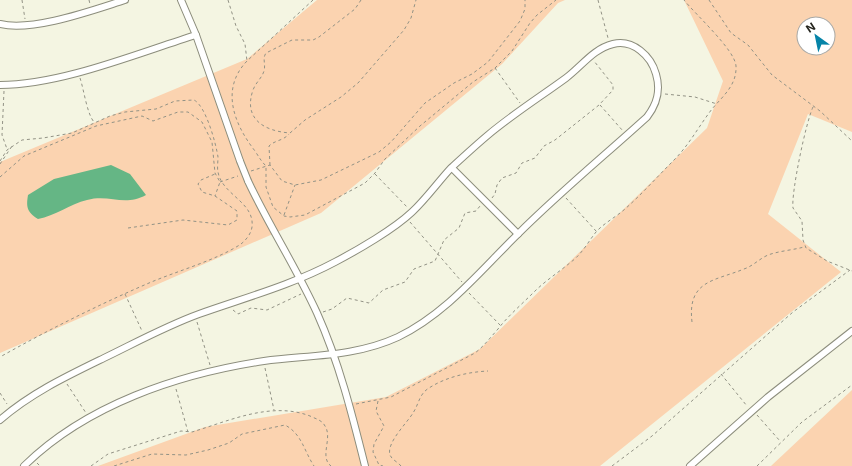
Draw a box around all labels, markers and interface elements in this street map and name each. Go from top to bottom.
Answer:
north arrow [796,16,836,56]
text: N [803,19,818,36]

